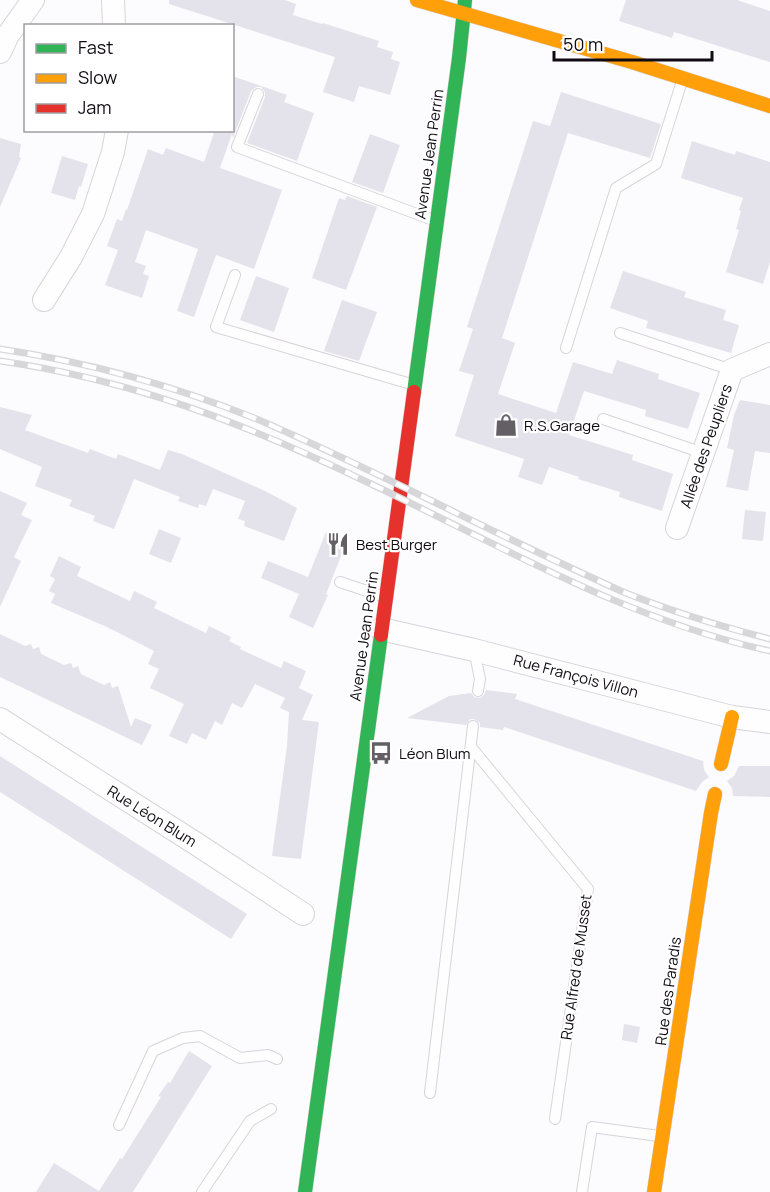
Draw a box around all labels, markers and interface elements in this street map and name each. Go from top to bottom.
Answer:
legend [24,24,234,132]
scale bar [554,24,712,62]
text: 50 m [563,32,603,56]
text: Fast [78,35,113,59]
text: Slow [78,65,118,89]
street label: Avenue Jean Perrin [409,88,449,220]
text: Jam [78,95,112,119]
street label: Allée des Peupliers [675,381,737,511]
shop icon: R.S.Garage [493,412,519,438]
place label: R.S.Garage [524,415,600,436]
restaurant icon: Best Burger [325,531,351,557]
place label: Best Burger [356,534,438,555]
street label: Avenue Jean Perrin [344,570,384,702]
street label: Rue François Villon [511,649,641,703]
bus stop icon: Léon Blum [368,740,394,766]
place label: Léon Blum [399,743,471,764]
street label: Rue Léon Blum [103,780,201,852]
street label: Rue Alfred de Musset [555,893,597,1041]
street label: Rue des Paradis [650,935,686,1047]

